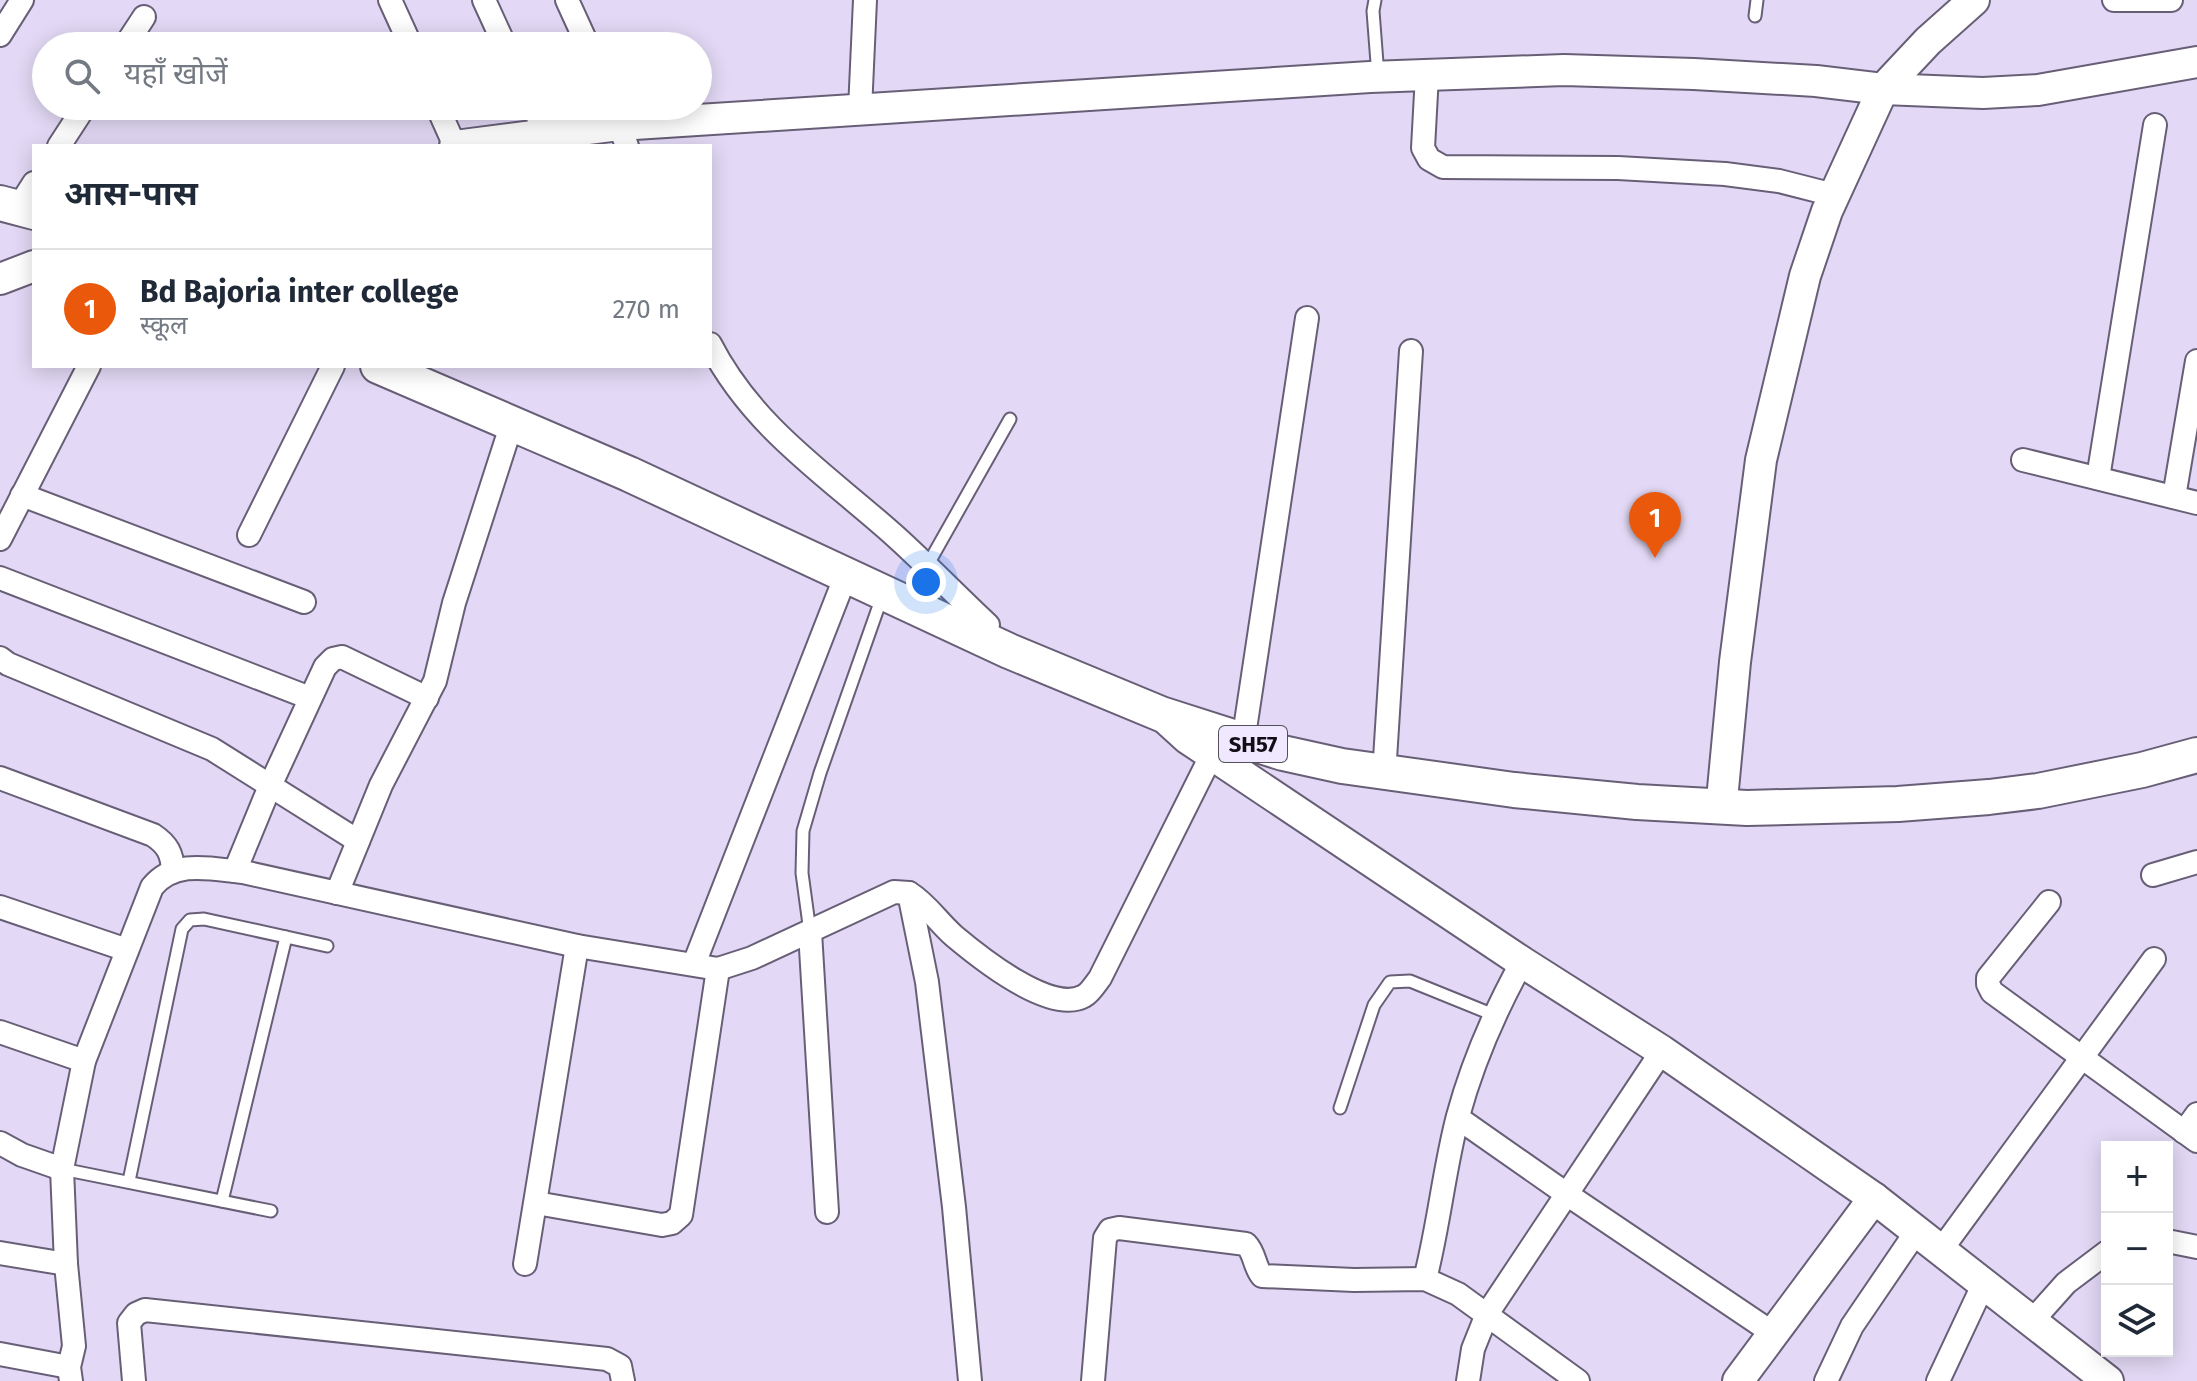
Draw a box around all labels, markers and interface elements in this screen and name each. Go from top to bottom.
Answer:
search box [32,32,712,120]
icon: search [60,54,104,98]
text: यहाँ खोजें [124,56,228,92]
text: आस-पास [64,173,198,214]
text: Bd Bajoria inter college [140,274,459,310]
text: 1 [84,294,96,325]
text: 270 m [612,294,680,325]
text: स्कूल [140,310,188,341]
pin: 1 [1629,492,1681,558]
your location [906,562,946,602]
road number: SH57 [1219,726,1287,762]
map controls [2101,1141,2173,1357]
button: + [2101,1141,2173,1213]
button: − [2101,1213,2173,1285]
button: layers [2101,1285,2173,1357]

